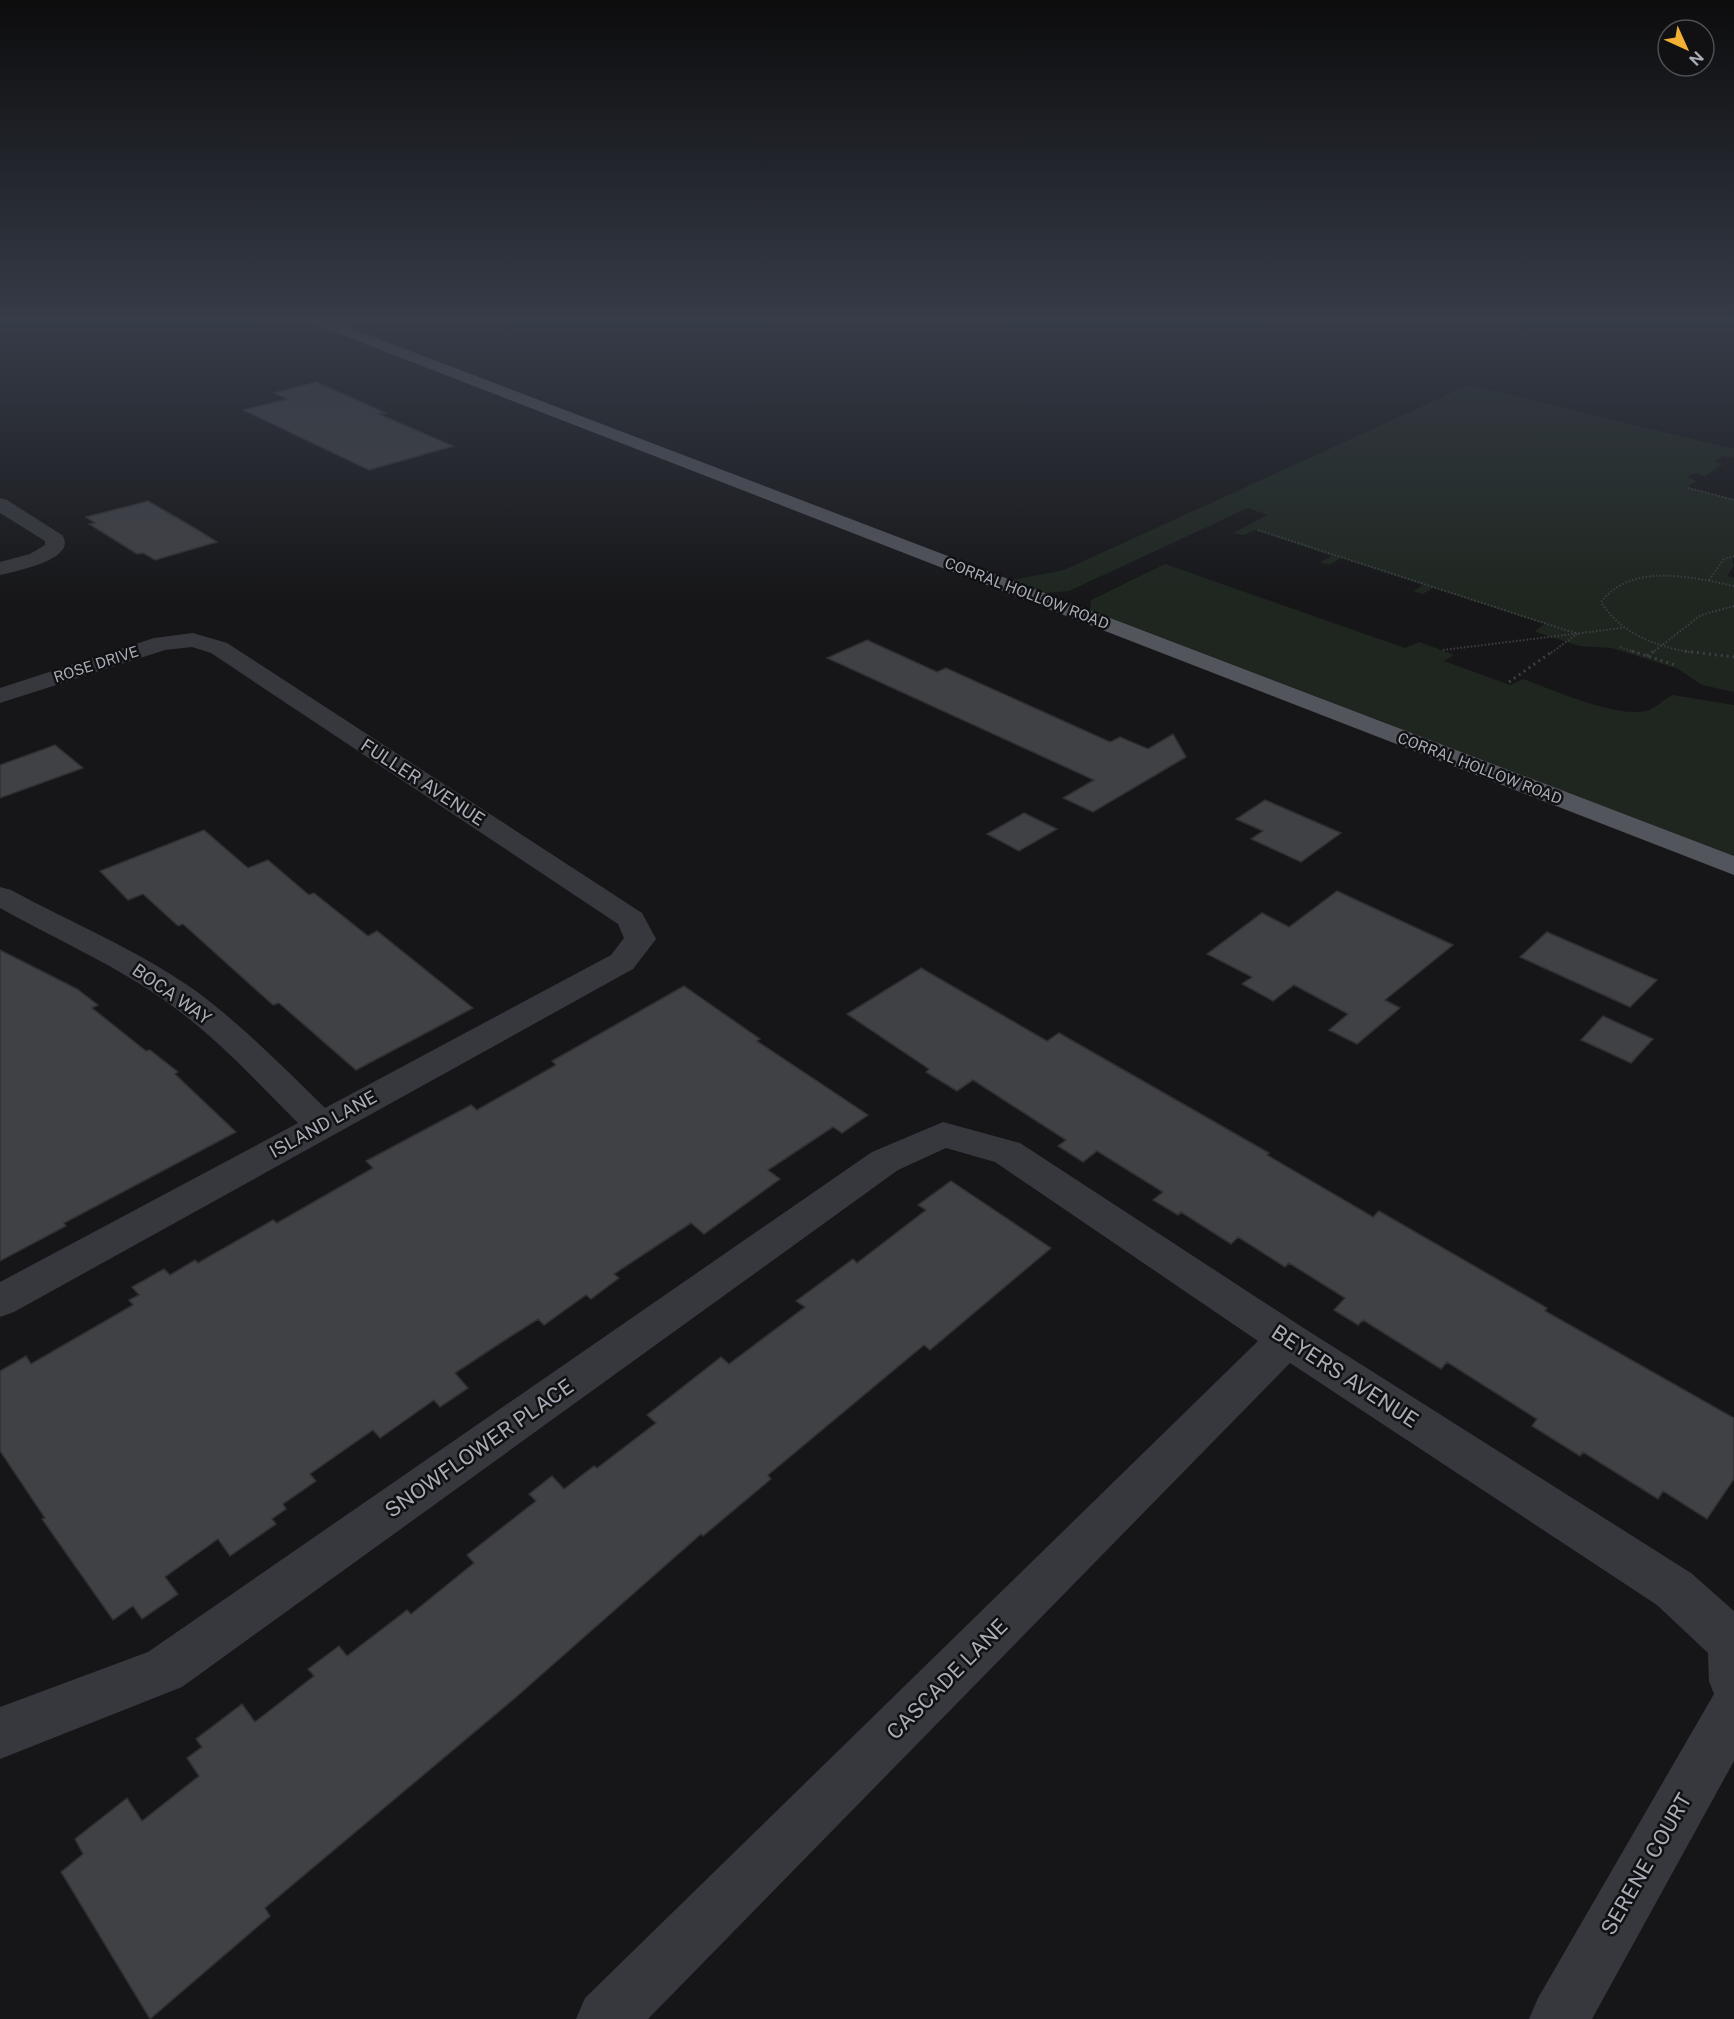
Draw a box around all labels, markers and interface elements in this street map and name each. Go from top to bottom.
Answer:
north arrow [1656,18,1716,78]
text: N [1685,47,1707,69]
street label: CORRAL HOLLOW ROAD [943,554,1111,632]
street label: ROSE DRIVE [51,642,141,686]
street label: CORRAL HOLLOW ROAD [1396,729,1564,807]
street label: FULLER AVENUE [357,734,489,830]
street label: BOCA WAY [128,959,216,1029]
street label: ISLAND LANE [266,1086,380,1162]
street label: BEYERS AVENUE [1267,1319,1423,1433]
street label: SNOWFLOWER PLACE [380,1373,578,1523]
street label: CASCADE LANE [881,1613,1013,1745]
street label: SERENE COURT [1595,1789,1697,1939]

